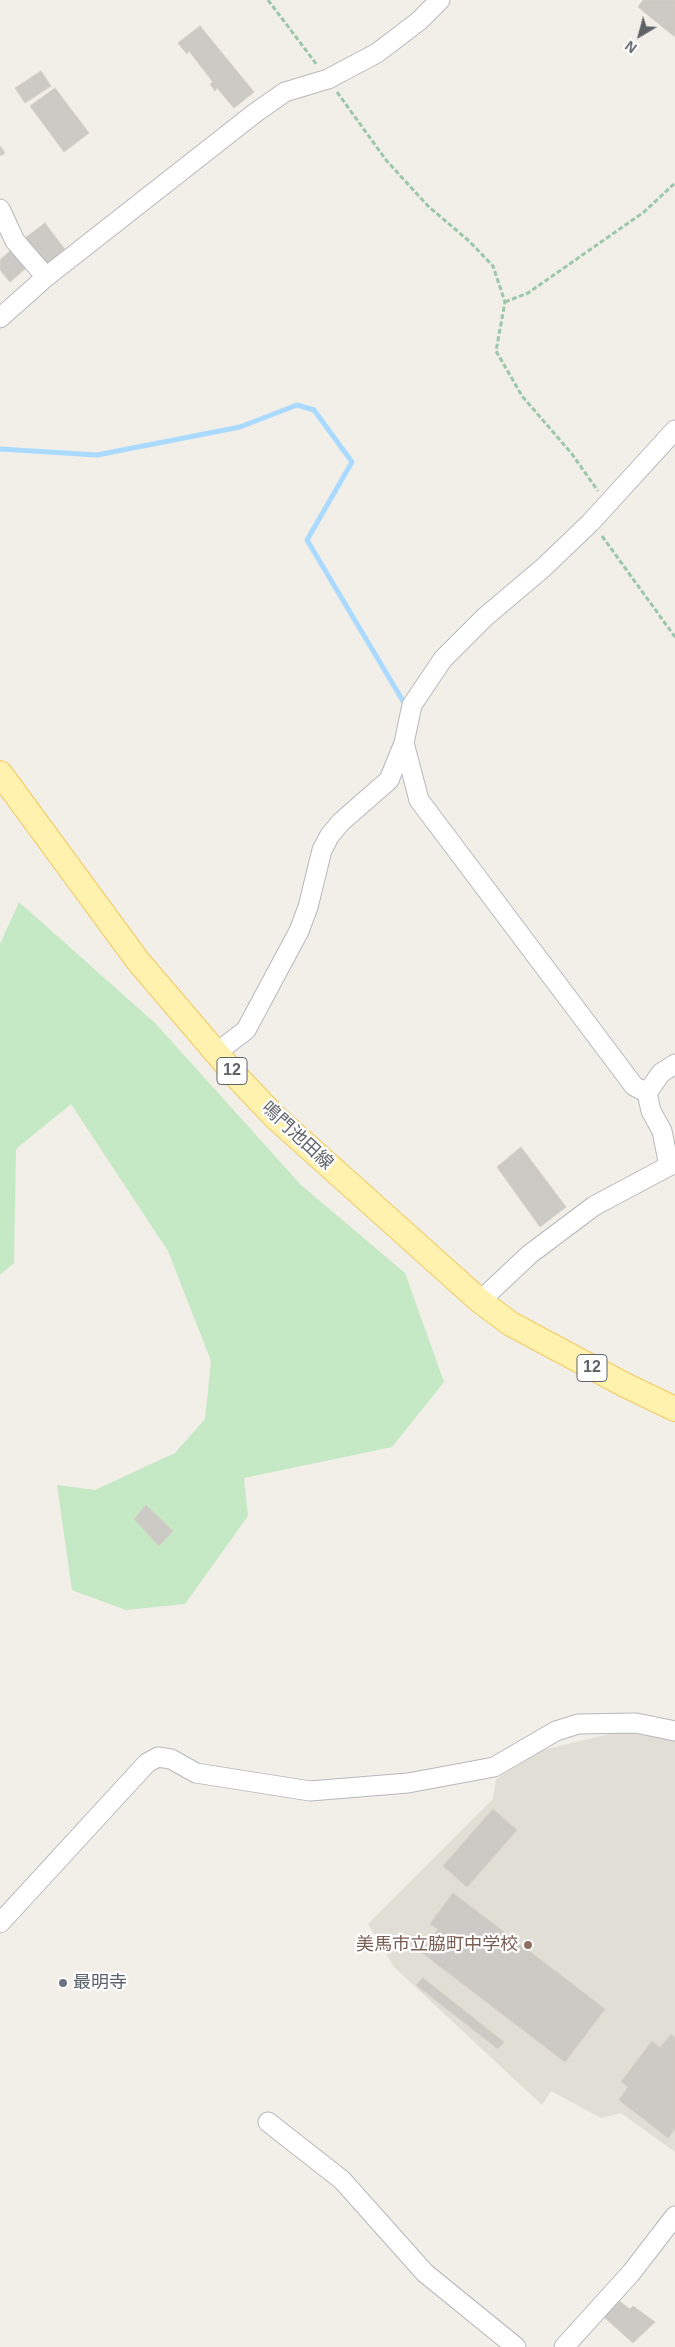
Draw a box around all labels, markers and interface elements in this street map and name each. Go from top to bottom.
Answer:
north arrow [615,10,665,60]
text: N [622,38,640,56]
road number: 12 [217,1058,247,1084]
street label: 鳴門池田線 [257,1097,337,1175]
road number: 12 [577,1355,607,1382]
place label: 美馬市立脇町中学校 [356,1934,518,1956]
marker: 美馬市立脇町中学校 [522,1939,534,1951]
place label: 最明寺 [73,1972,127,1994]
marker: 最明寺 [57,1977,69,1989]

